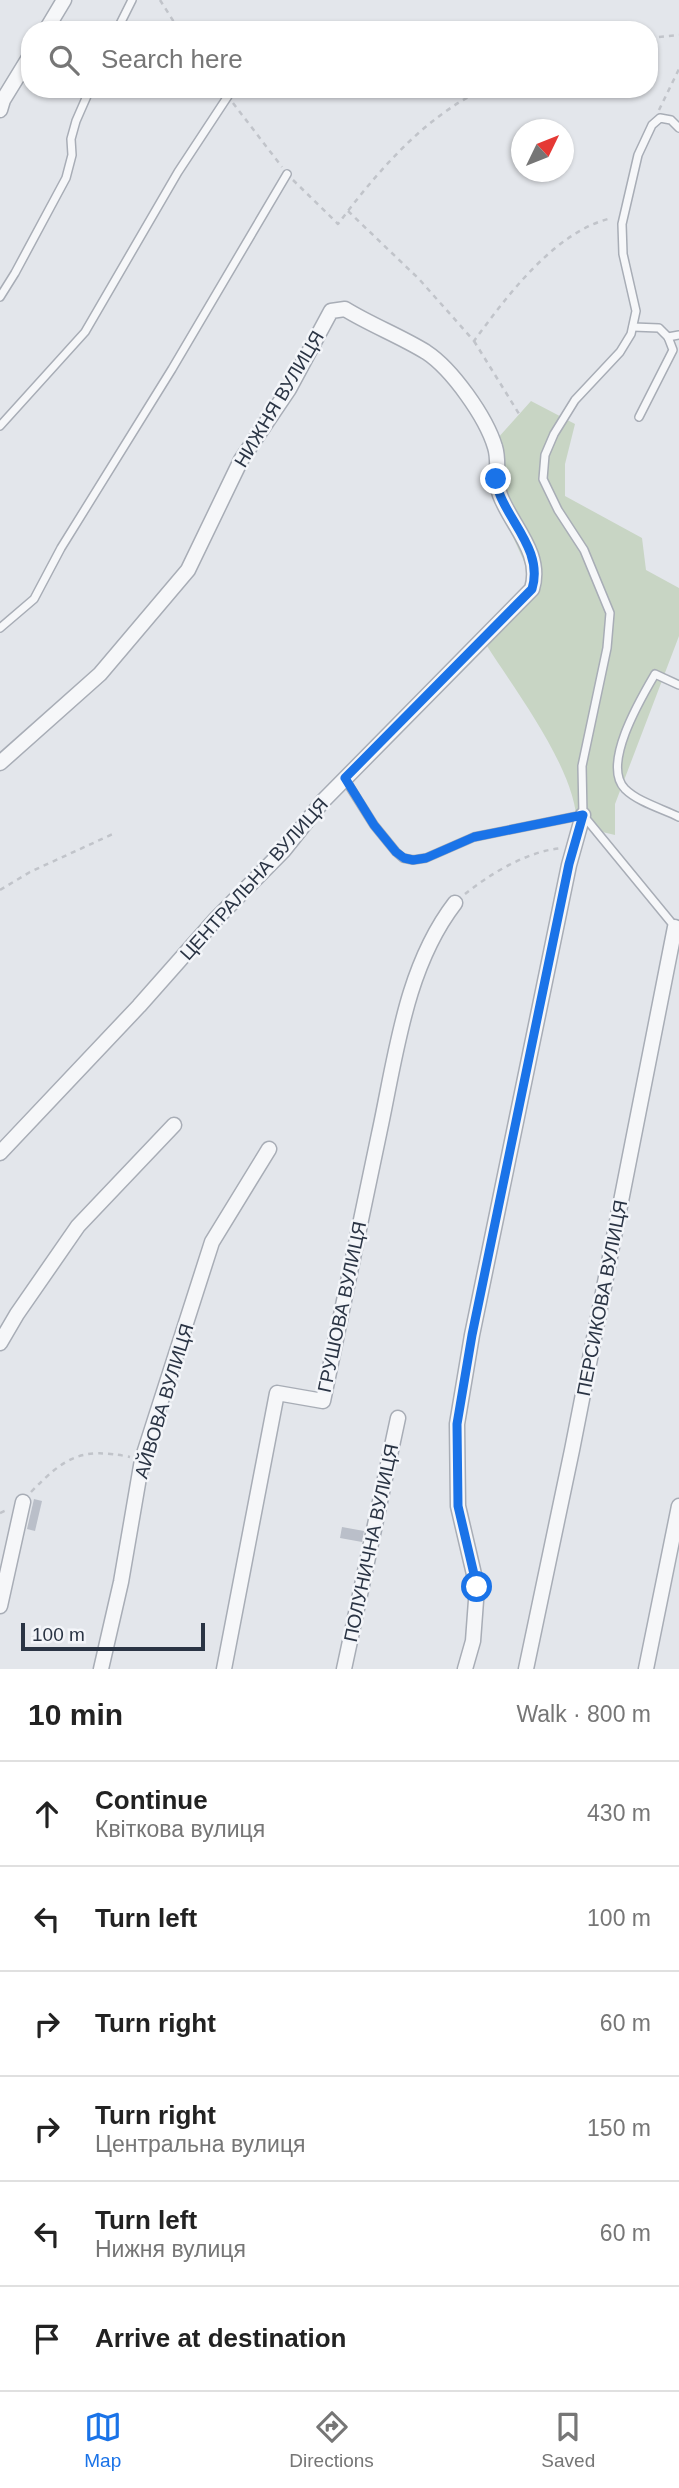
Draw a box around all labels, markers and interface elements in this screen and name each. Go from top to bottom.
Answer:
search box [21,21,658,98]
icon: search [45,41,83,79]
text: Search here [101,44,243,74]
north arrow [511,119,574,182]
street label: НИЖНЯ ВУЛИЦЯ [230,327,328,471]
route end [480,463,511,494]
street label: ЦЕНТРАЛЬНА ВУЛИЦЯ [176,794,332,964]
street label: ПЕРСИКОВА ВУЛИЦЯ [573,1198,631,1398]
street label: ГРУШОВА ВУЛИЦЯ [314,1220,370,1394]
street label: АЙВОВА ВУЛИЦЯ [130,1321,198,1481]
street label: ПОЛУНИЧНА ВУЛИЦЯ [340,1442,402,1644]
route start [461,1571,492,1602]
scale bar [21,1620,205,1652]
text: 100 m [32,1624,85,1645]
text: 10 min [28,1698,123,1731]
text: Walk · 800 m [516,1701,651,1727]
text: Continue [95,1785,208,1815]
icon: ahead [28,1795,66,1833]
text: 430 m [587,1800,651,1826]
text: Квіткова вулиця [95,1816,265,1842]
icon: left [28,1900,66,1938]
text: Turn left [95,1903,197,1933]
text: 100 m [587,1905,651,1931]
icon: right [28,2005,66,2043]
text: Turn right [95,2008,216,2038]
text: 60 m [600,2010,651,2036]
text: Turn right [95,2100,216,2130]
icon: right [28,2110,66,2148]
text: 150 m [587,2115,651,2141]
text: Центральна вулиця [95,2131,306,2157]
text: Turn left [95,2205,197,2235]
icon: left [28,2215,66,2253]
text: 60 m [600,2220,651,2246]
text: Нижня вулиця [95,2236,246,2262]
icon: arrive [28,2320,66,2358]
text: Arrive at destination [95,2323,346,2353]
tab: Map [84,2408,122,2472]
tab: Directions [289,2408,374,2472]
tab: Saved [541,2408,595,2472]

